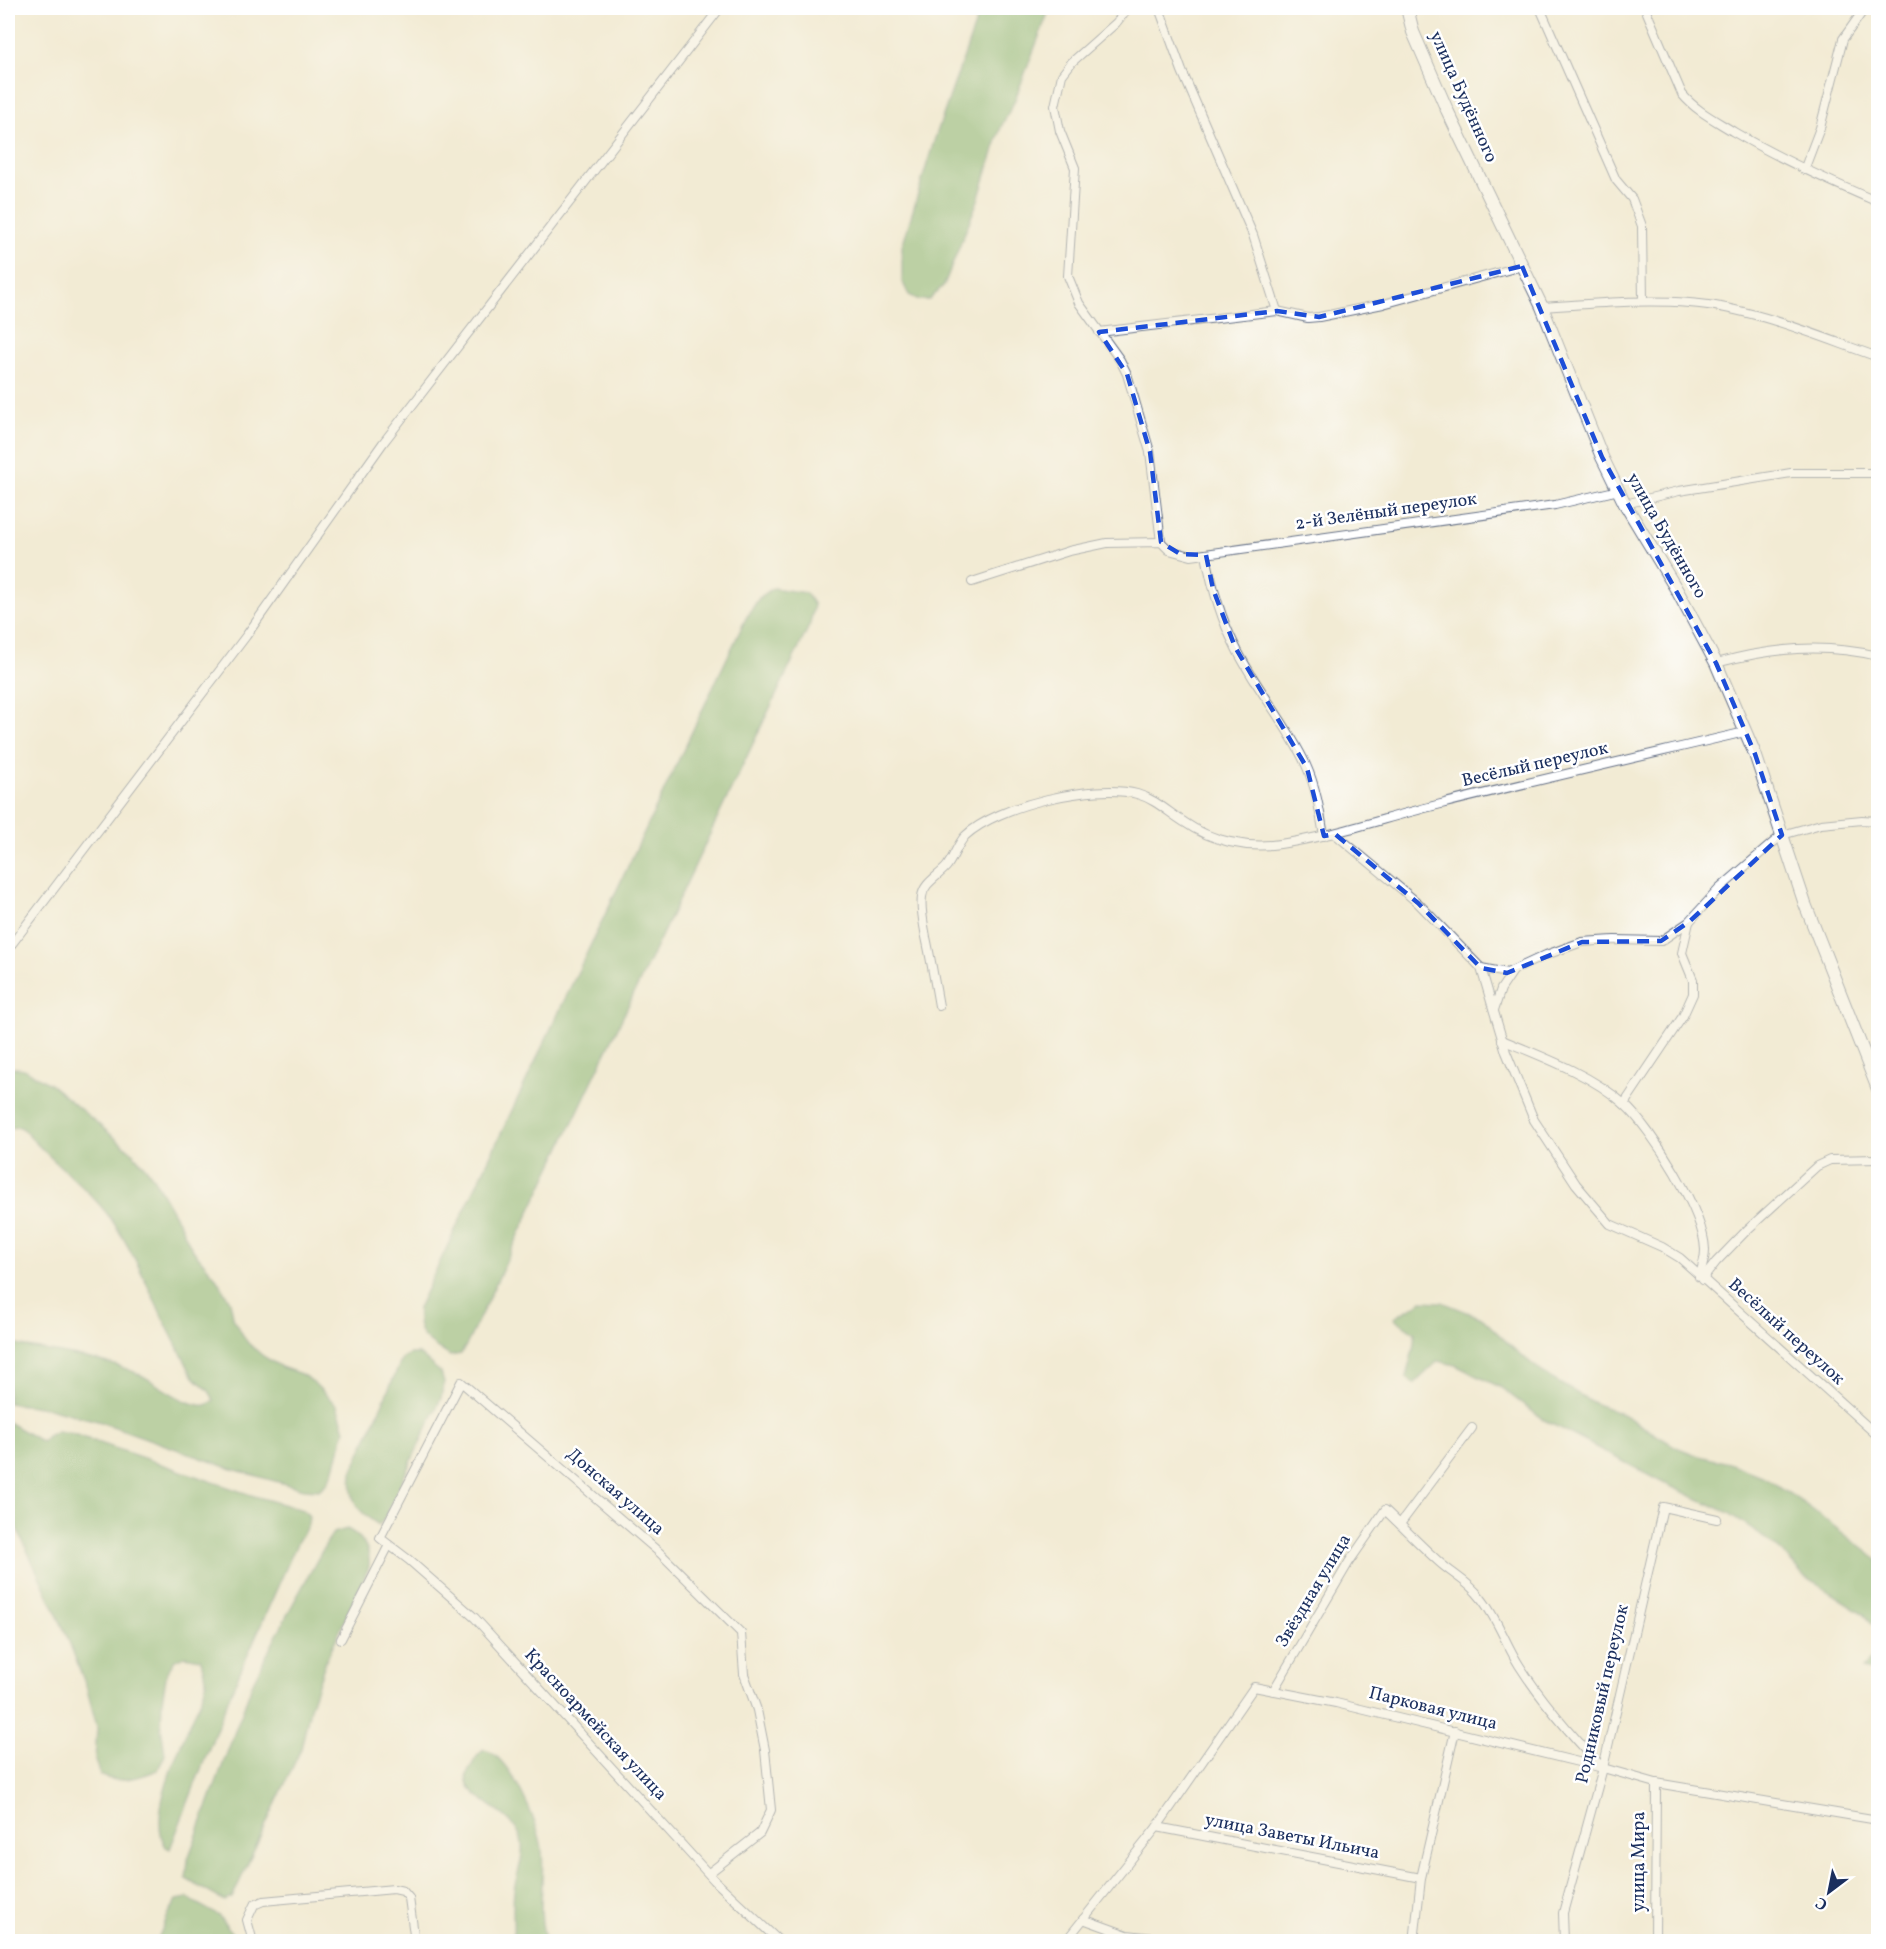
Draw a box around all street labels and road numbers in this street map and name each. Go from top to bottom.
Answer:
street label: улица Будённого [1423,27,1503,167]
street label: улица Будённого [1620,468,1712,604]
street label: 2-й Зелёный переулок [1294,487,1479,537]
street label: Весёлый переулок [1459,736,1611,794]
street label: Весёлый переулок [1722,1273,1850,1392]
street label: Донская улица [560,1442,670,1542]
street label: Звёздная улица [1270,1530,1358,1652]
street label: Родниковый переулок [1570,1602,1636,1786]
street label: Красноармейская улица [518,1644,672,1807]
street label: Парковая улица [1366,1681,1500,1737]
street label: улица Заветы Ильича [1202,1808,1382,1866]
street label: улица Мира [1627,1812,1652,1912]

